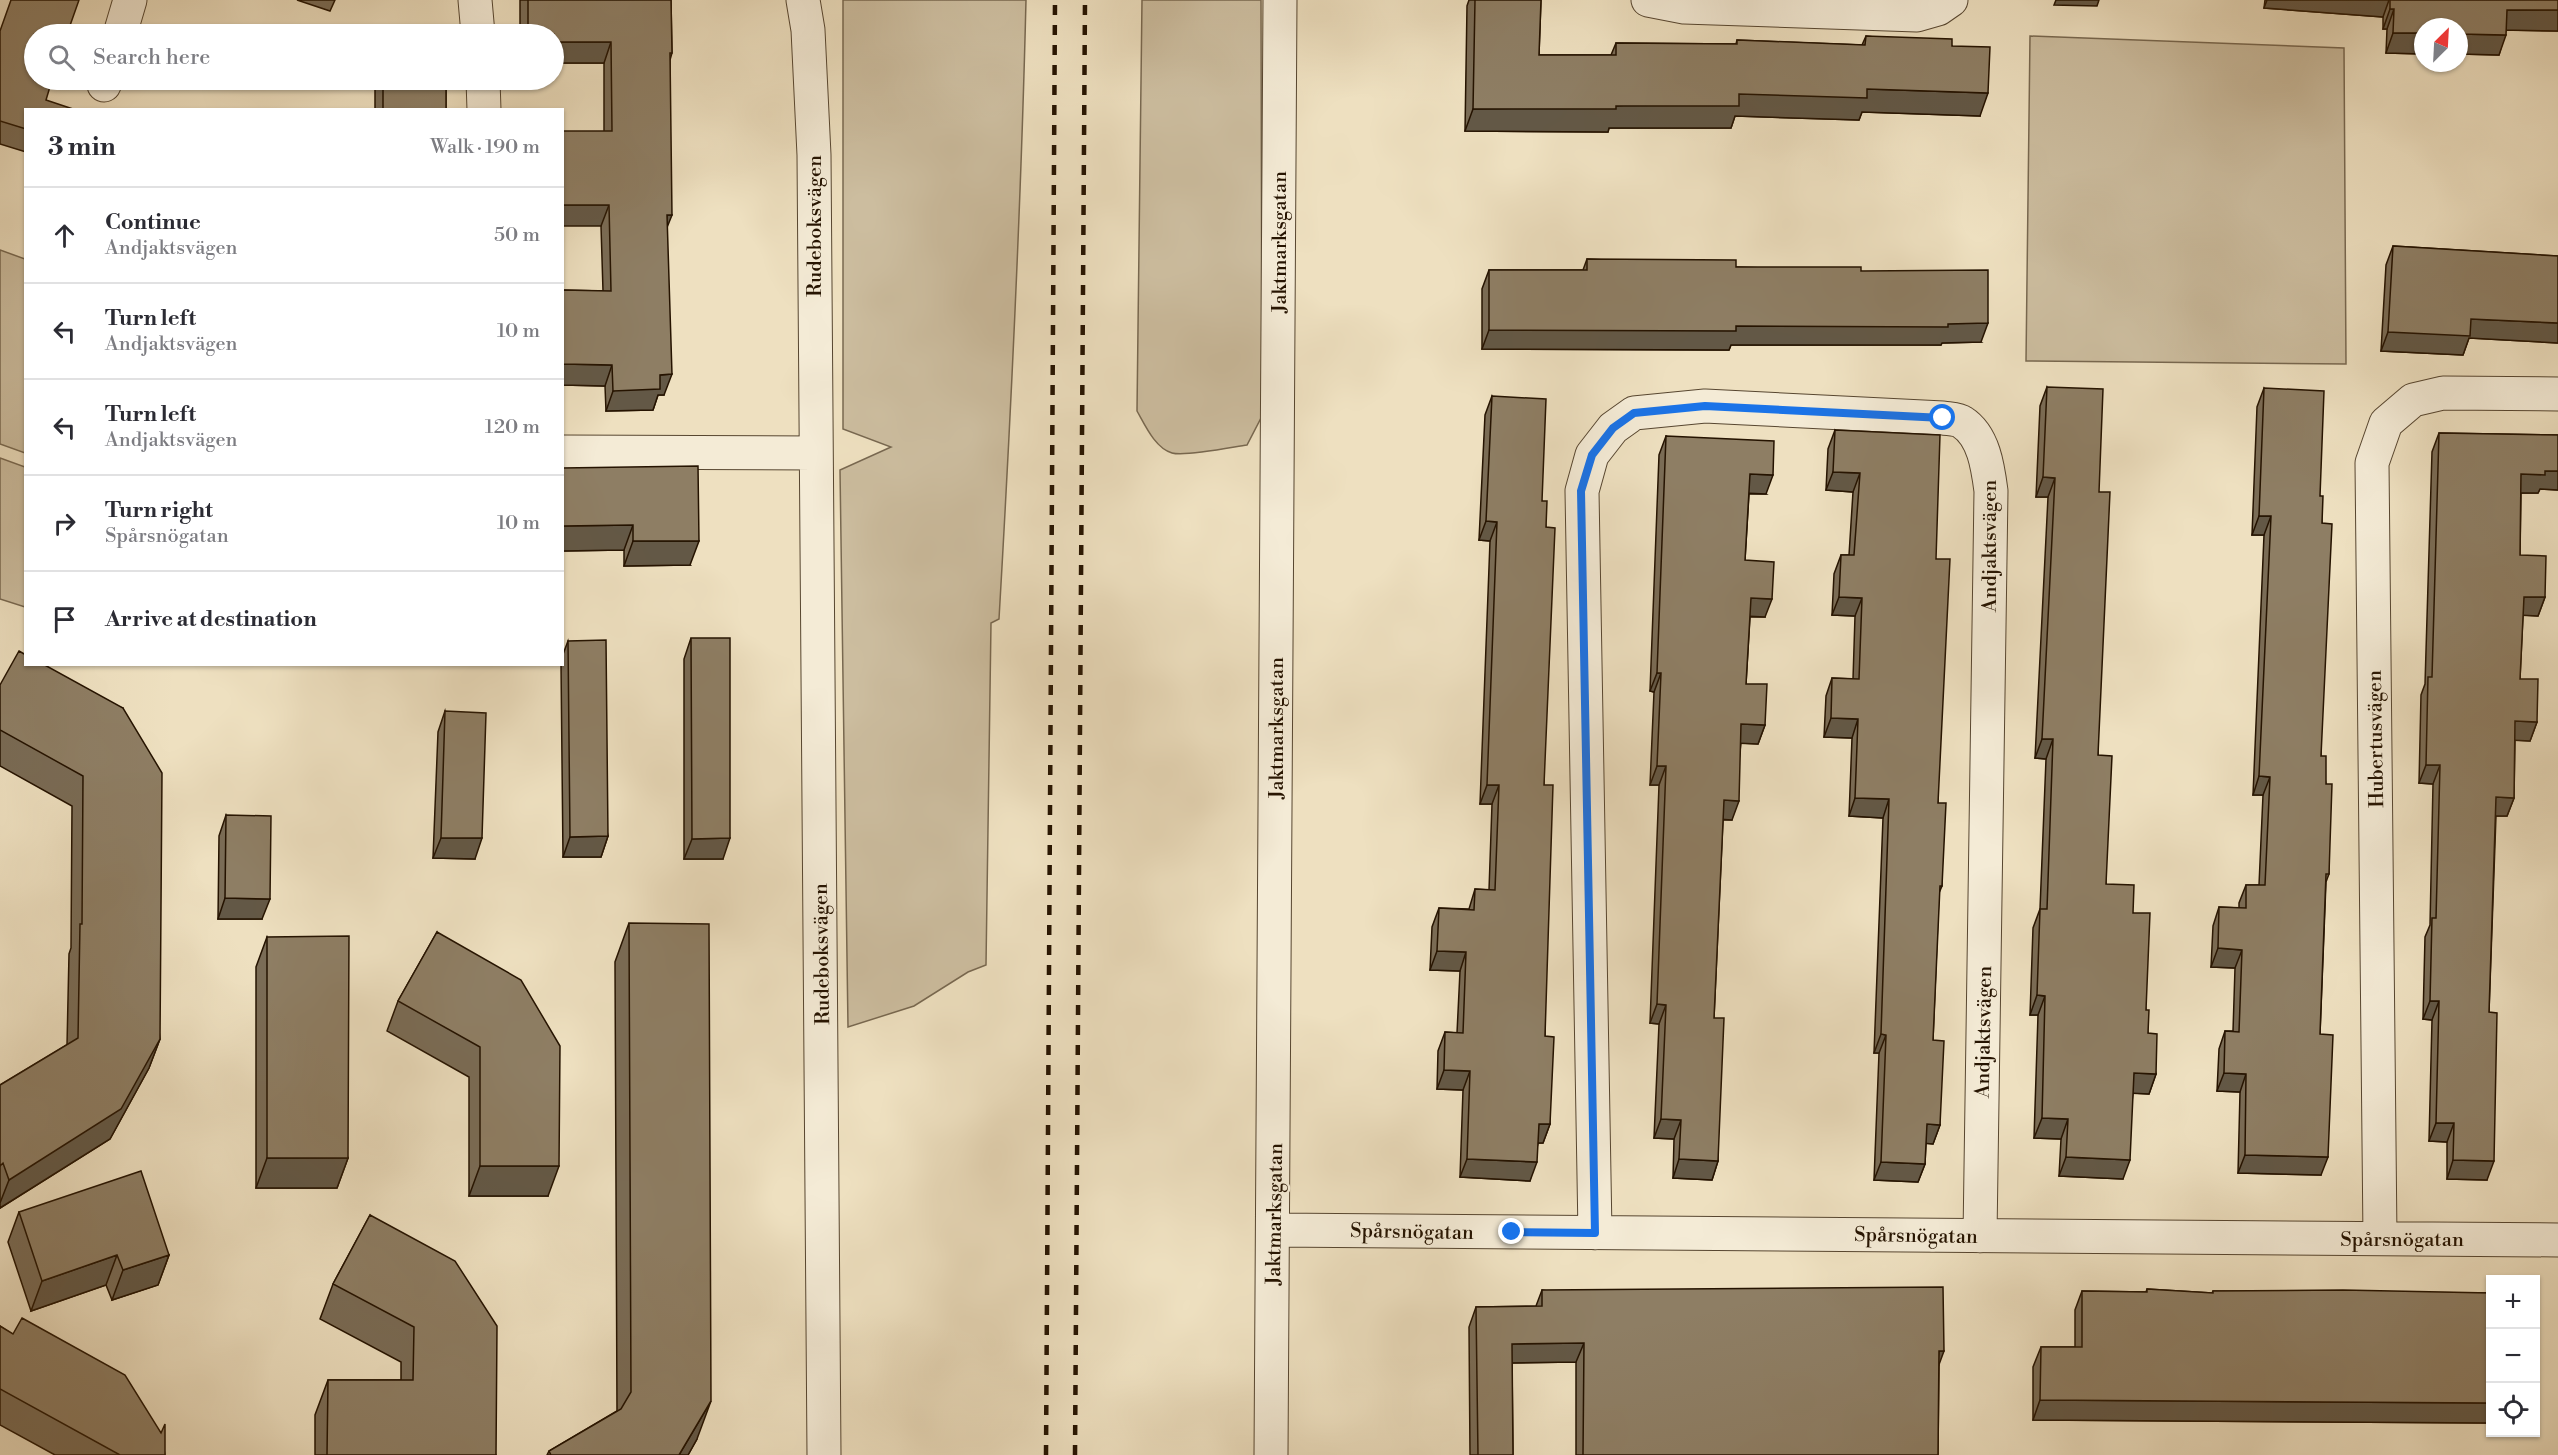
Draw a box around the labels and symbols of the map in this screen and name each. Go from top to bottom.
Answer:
north arrow [2414,18,2468,72]
street label: Rudeboksvägen [803,155,828,297]
street label: Jaktmarksgatan [1268,171,1293,314]
route start [1929,404,1955,430]
street label: Andjaktsvägen [1978,480,2003,613]
street label: Jaktmarksgatan [1265,657,1290,800]
street label: Hubertusvägen [2363,670,2390,808]
street label: Rudeboksvägen [809,883,836,1025]
street label: Andjaktsvägen [1971,966,1998,1099]
street label: Jaktmarksgatan [1262,1143,1289,1286]
route end [1498,1218,1524,1244]
street label: Spårsnögatan [1350,1219,1474,1246]
street label: Spårsnögatan [1854,1223,1978,1250]
street label: Spårsnögatan [2340,1228,2464,1253]

